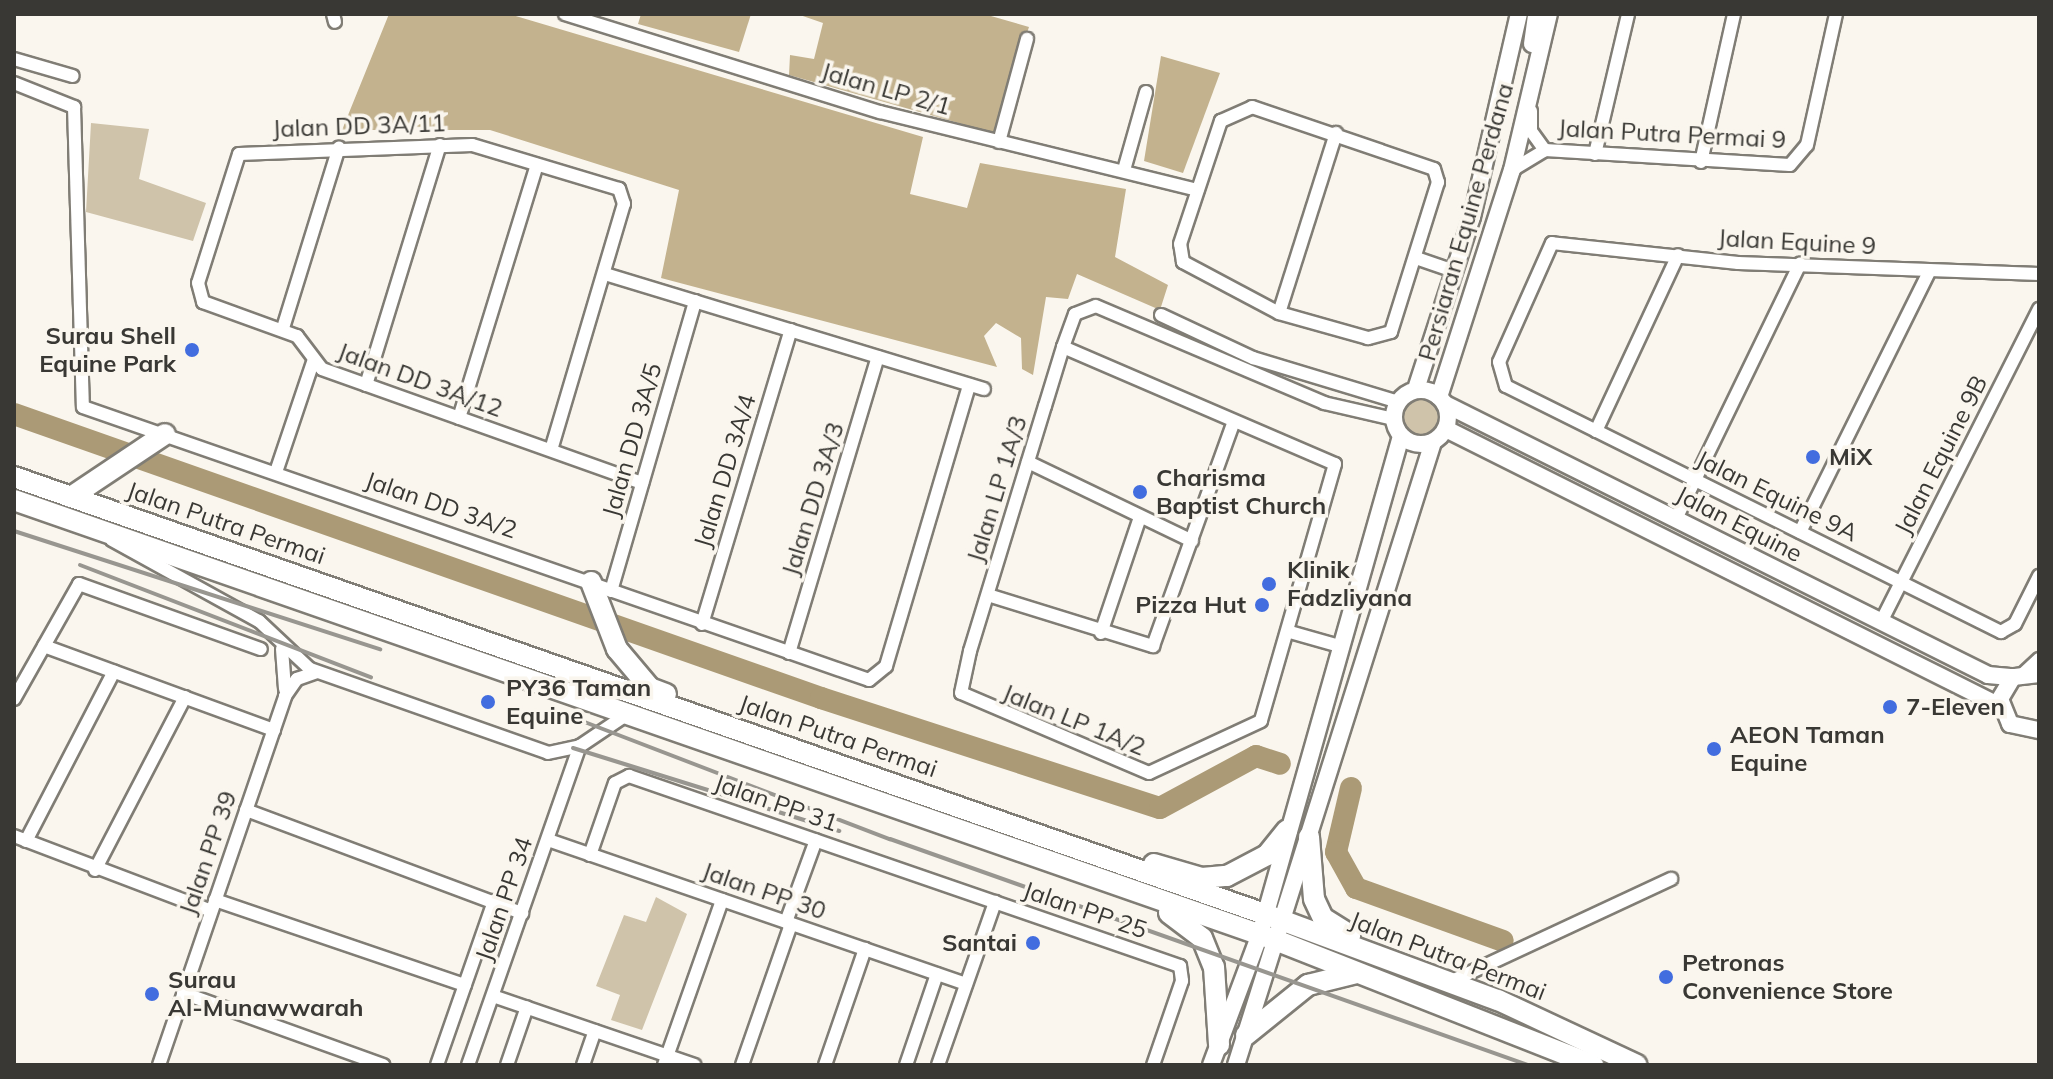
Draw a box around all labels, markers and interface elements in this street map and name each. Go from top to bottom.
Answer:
street label: Jalan LP 2/1 [818,57,954,121]
street label: Persiaran Equine Perdana [1413,80,1519,364]
street label: Jalan DD 3A/11 [272,109,446,143]
street label: Jalan Putra Permai 9 [1557,114,1787,154]
street label: Jalan Equine 9 [1717,223,1877,261]
place label: Surau Shell Equine Park [39,322,176,378]
street label: Jalan DD 3A/12 [334,337,506,423]
marker: Surau Shell Equine Park [183,341,201,359]
street label: Jalan DD 3A/5 [596,360,668,520]
street label: Jalan Equine 9B [1888,371,1994,539]
street label: Jalan DD 3A/4 [688,391,762,551]
street label: Jalan LP 1A/3 [961,412,1033,566]
street label: Jalan DD 3A/3 [776,419,850,579]
place label: MiX [1829,443,1872,471]
street label: Jalan Equine 9A [1692,444,1862,548]
marker: MiX [1804,448,1822,466]
place label: Charisma Baptist Church [1156,464,1326,520]
street label: Jalan DD 3A/2 [361,466,521,544]
street label: Jalan Putra Permai [123,476,329,570]
street label: Jalan Equine [1671,480,1807,568]
marker: Charisma Baptist Church [1131,483,1149,501]
place label: Klinik Fadzliyana [1287,556,1412,612]
marker: Klinik Fadzliyana [1258,573,1280,595]
place label: Pizza Hut [1135,591,1246,619]
marker: Pizza Hut [1253,596,1271,614]
place label: PY36 Taman Equine [506,674,651,730]
street label: Jalan LP 1A/2 [998,678,1150,762]
street label: Jalan Putra Permai [735,689,941,783]
marker: PY36 Taman Equine [477,691,499,713]
place label: 7-Eleven [1906,693,2005,721]
marker: 7-Eleven [1881,698,1899,716]
place label: AEON Taman Equine [1730,721,1885,777]
marker: AEON Taman Equine [1705,740,1723,758]
street label: Jalan PP 31 [710,768,842,838]
street label: Jalan PP 39 [173,787,243,919]
street label: Jalan PP 34 [469,833,539,965]
street label: Jalan PP 30 [698,856,830,926]
street label: Jalan PP 25 [1019,875,1151,945]
street label: Jalan Putra Permai [1346,905,1550,1007]
place label: Santai [942,929,1017,957]
marker: Santai [1024,934,1042,952]
place label: Petronas Convenience Store [1682,949,1893,1005]
place label: Surau Al-Munawwarah [168,966,363,1022]
marker: Petronas Convenience Store [1657,968,1675,986]
marker: Surau Al-Munawwarah [143,985,161,1003]

